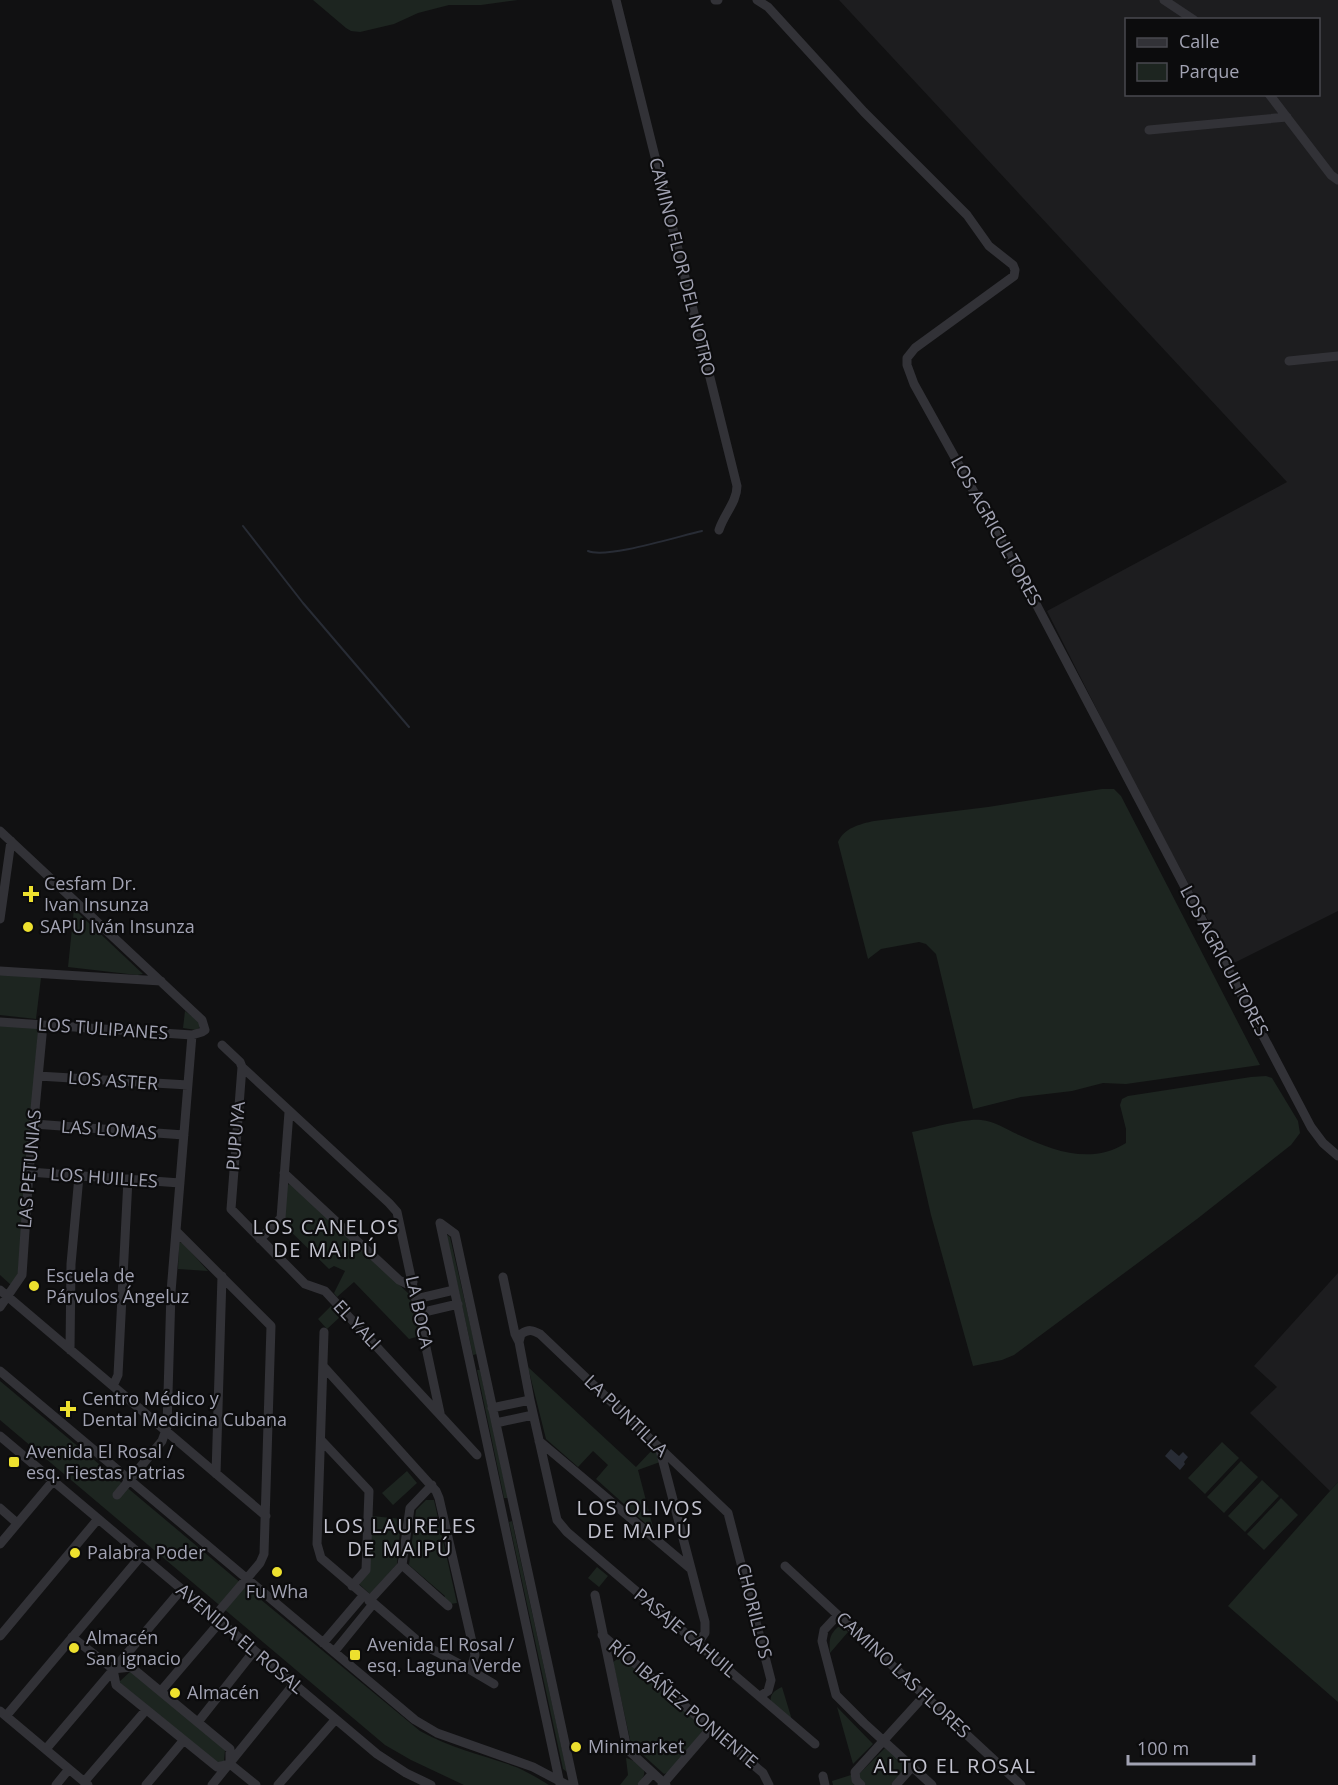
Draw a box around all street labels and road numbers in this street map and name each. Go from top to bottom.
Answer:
street label: CAMINO FLOR DEL NOTRO [644,155,722,379]
street label: LOS AGRICULTORES [946,452,1048,610]
street label: LOS AGRICULTORES [1175,881,1275,1040]
street label: LOS TULIPANES [37,1011,169,1045]
street label: LOS ASTER [67,1065,159,1095]
street label: PUPUYA [220,1100,250,1172]
street label: LAS PETUNIAS [12,1108,46,1229]
street label: LAS LOMAS [60,1114,158,1144]
street label: LOS HUILLES [49,1161,159,1193]
street label: LA BOCA [401,1273,440,1351]
street label: EL YALI [329,1294,387,1354]
street label: LA PUNTILLA [579,1369,674,1462]
street label: CHORILLOS [732,1561,778,1661]
street label: AVENIDA EL ROSAL [172,1578,310,1699]
street label: PASAJE CAHUIL [629,1582,742,1682]
street label: CAMINO LAS FLORES [831,1606,976,1743]
street label: RÍO IBÁÑEZ PONIENTE [604,1634,763,1773]

